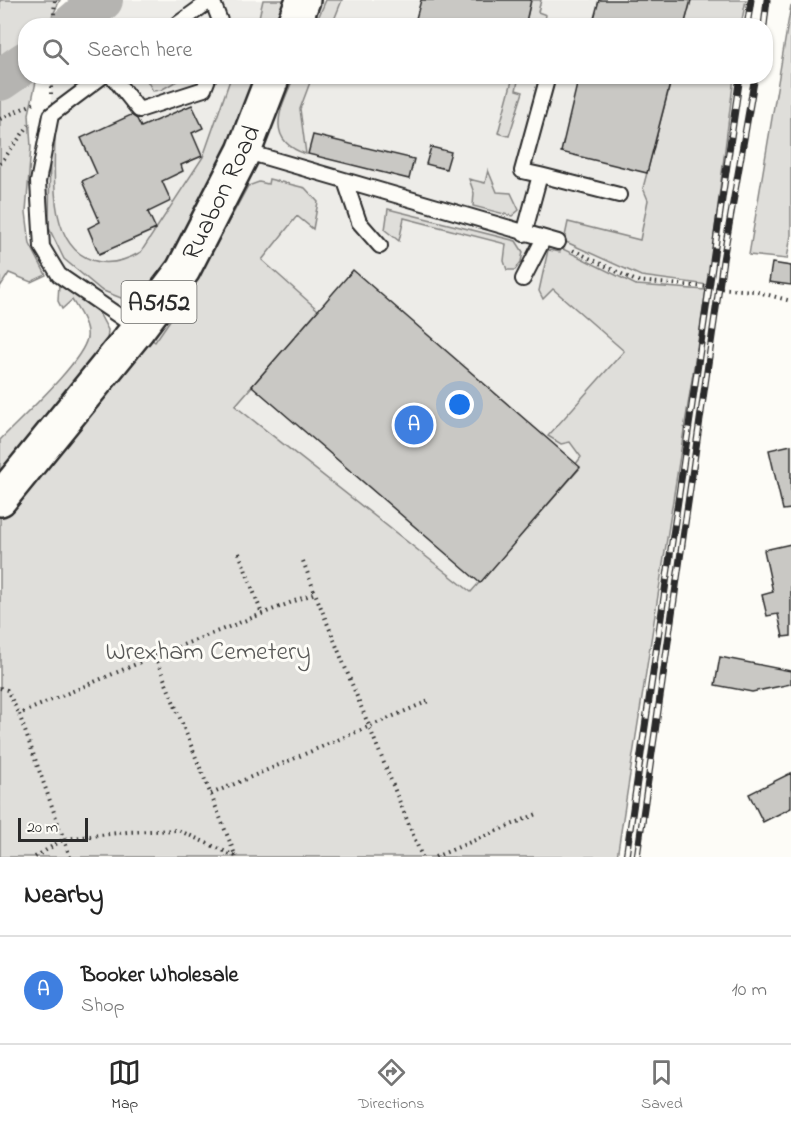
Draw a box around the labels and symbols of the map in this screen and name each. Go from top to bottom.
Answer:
street label: Ruabon Road [174,119,272,267]
road number: A5152 [122,281,196,323]
your location [445,390,474,419]
pin: A [394,402,434,448]
park label: Wrexham Cemetery [105,634,311,672]
scale bar [18,815,88,842]

